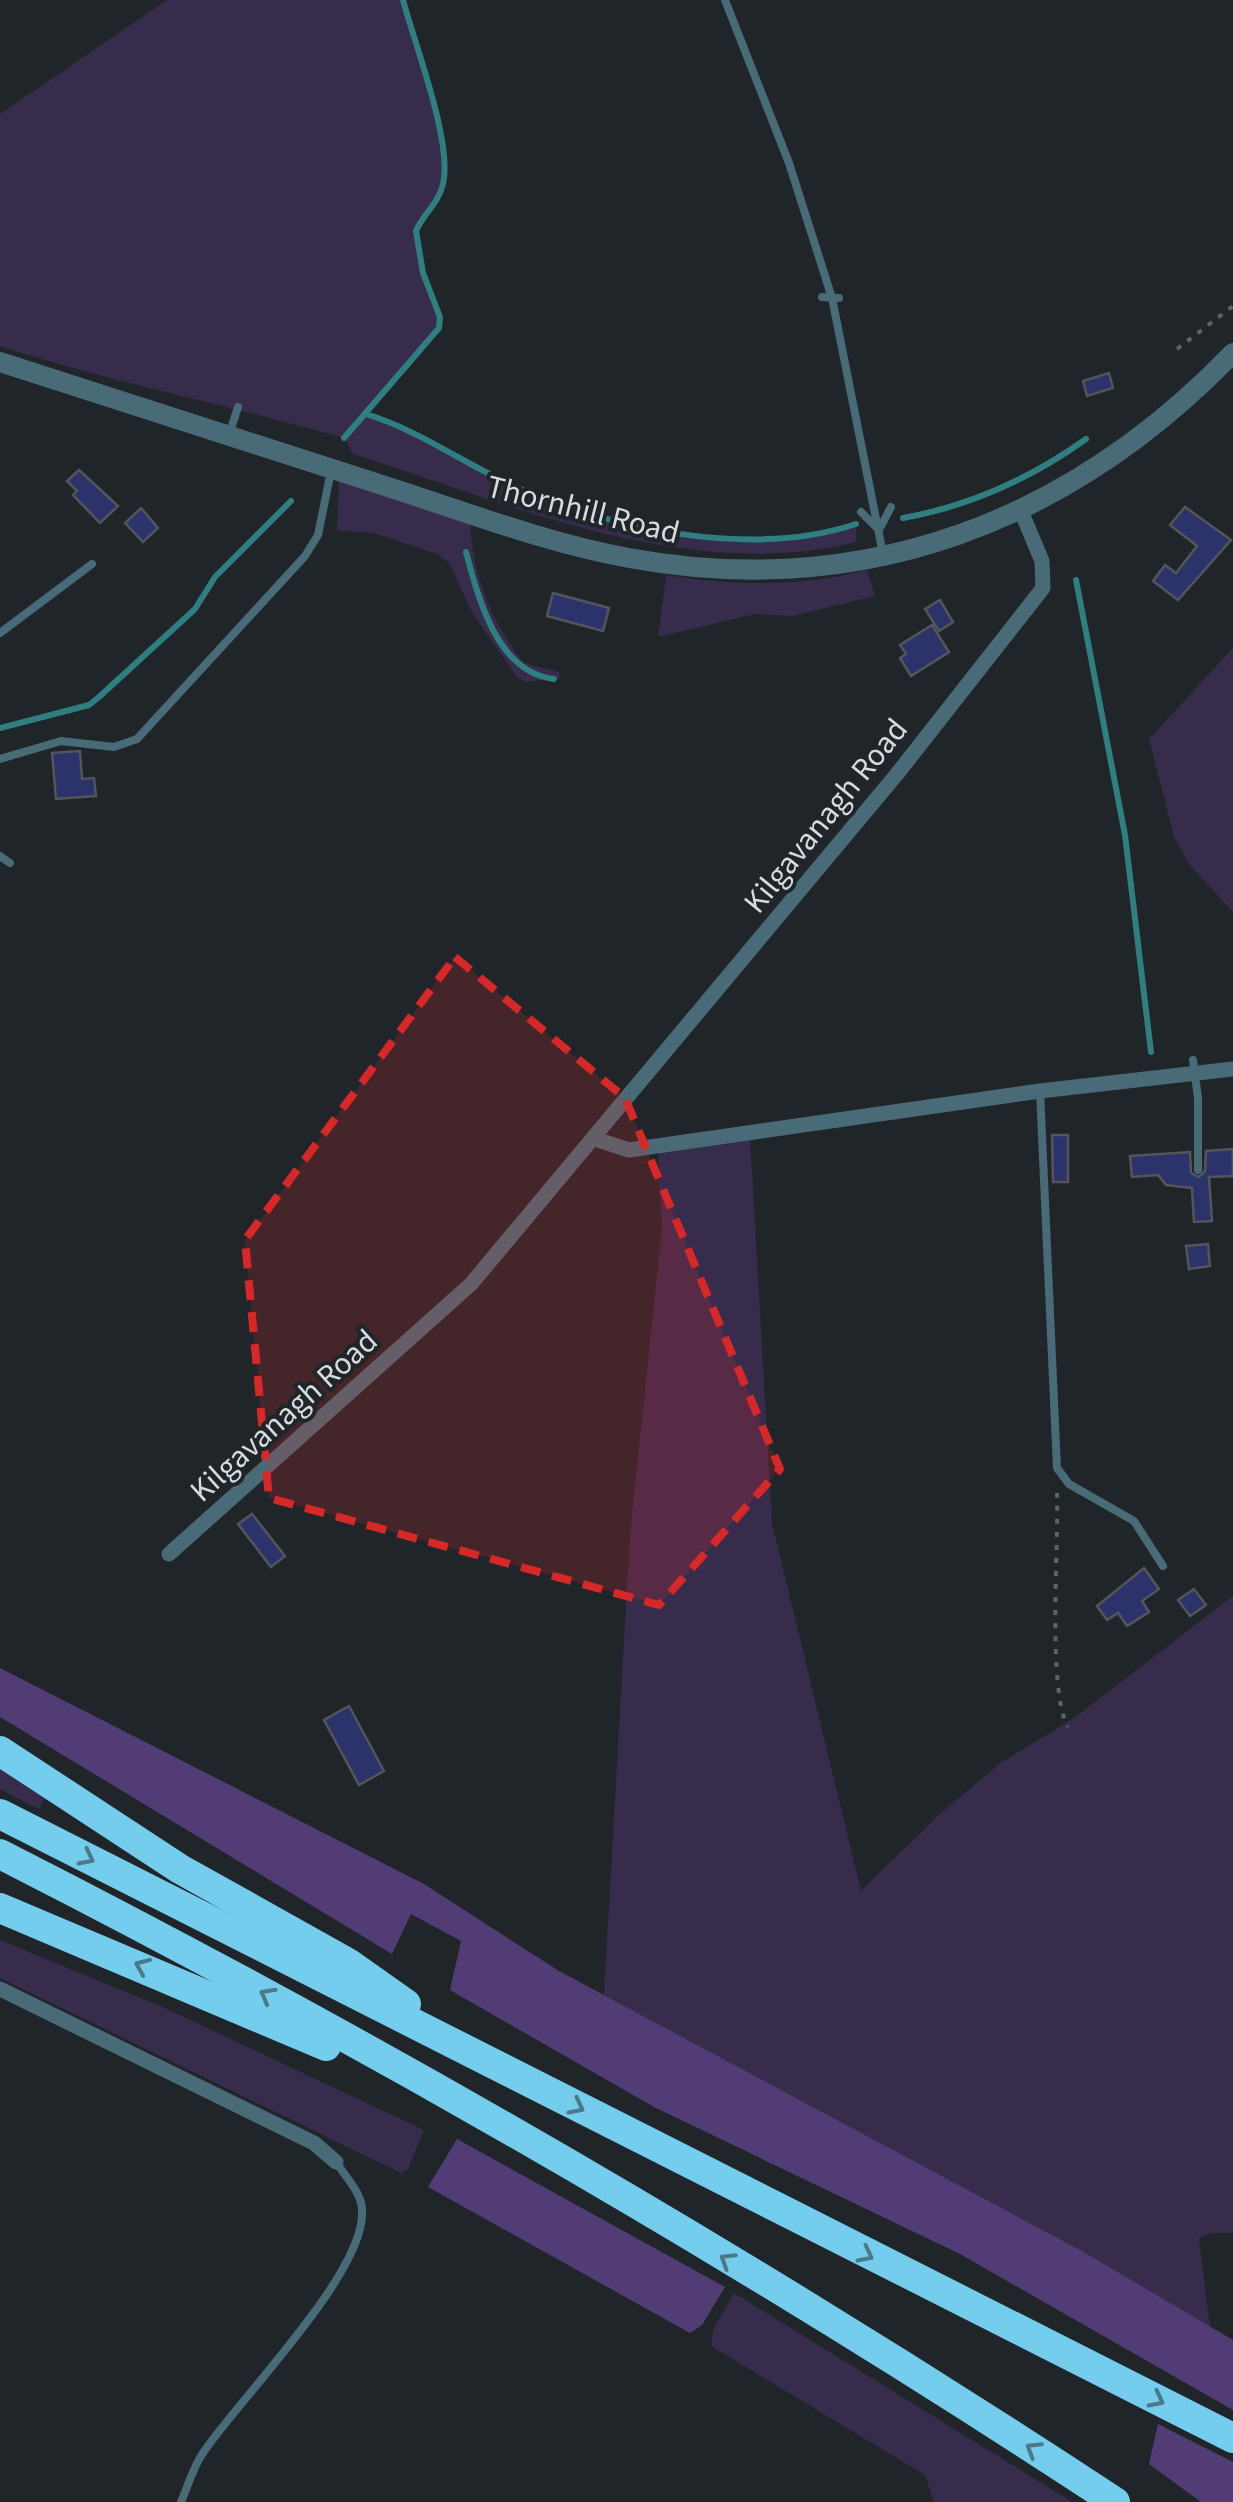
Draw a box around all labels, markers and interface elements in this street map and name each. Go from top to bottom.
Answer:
street label: Thornhill Road [482,464,684,556]
street label: Kilgavanagh Road [733,709,919,923]
street label: Kilgavanagh Road [180,1319,388,1513]
one-way arrow [76,1846,94,1865]
one-way arrow [134,1958,152,1978]
one-way arrow [260,1987,278,2007]
one-way arrow [566,2095,584,2114]
one-way arrow [856,2243,874,2262]
one-way arrow [720,2253,738,2272]
one-way arrow [1147,2388,1165,2407]
one-way arrow [1026,2442,1044,2461]

